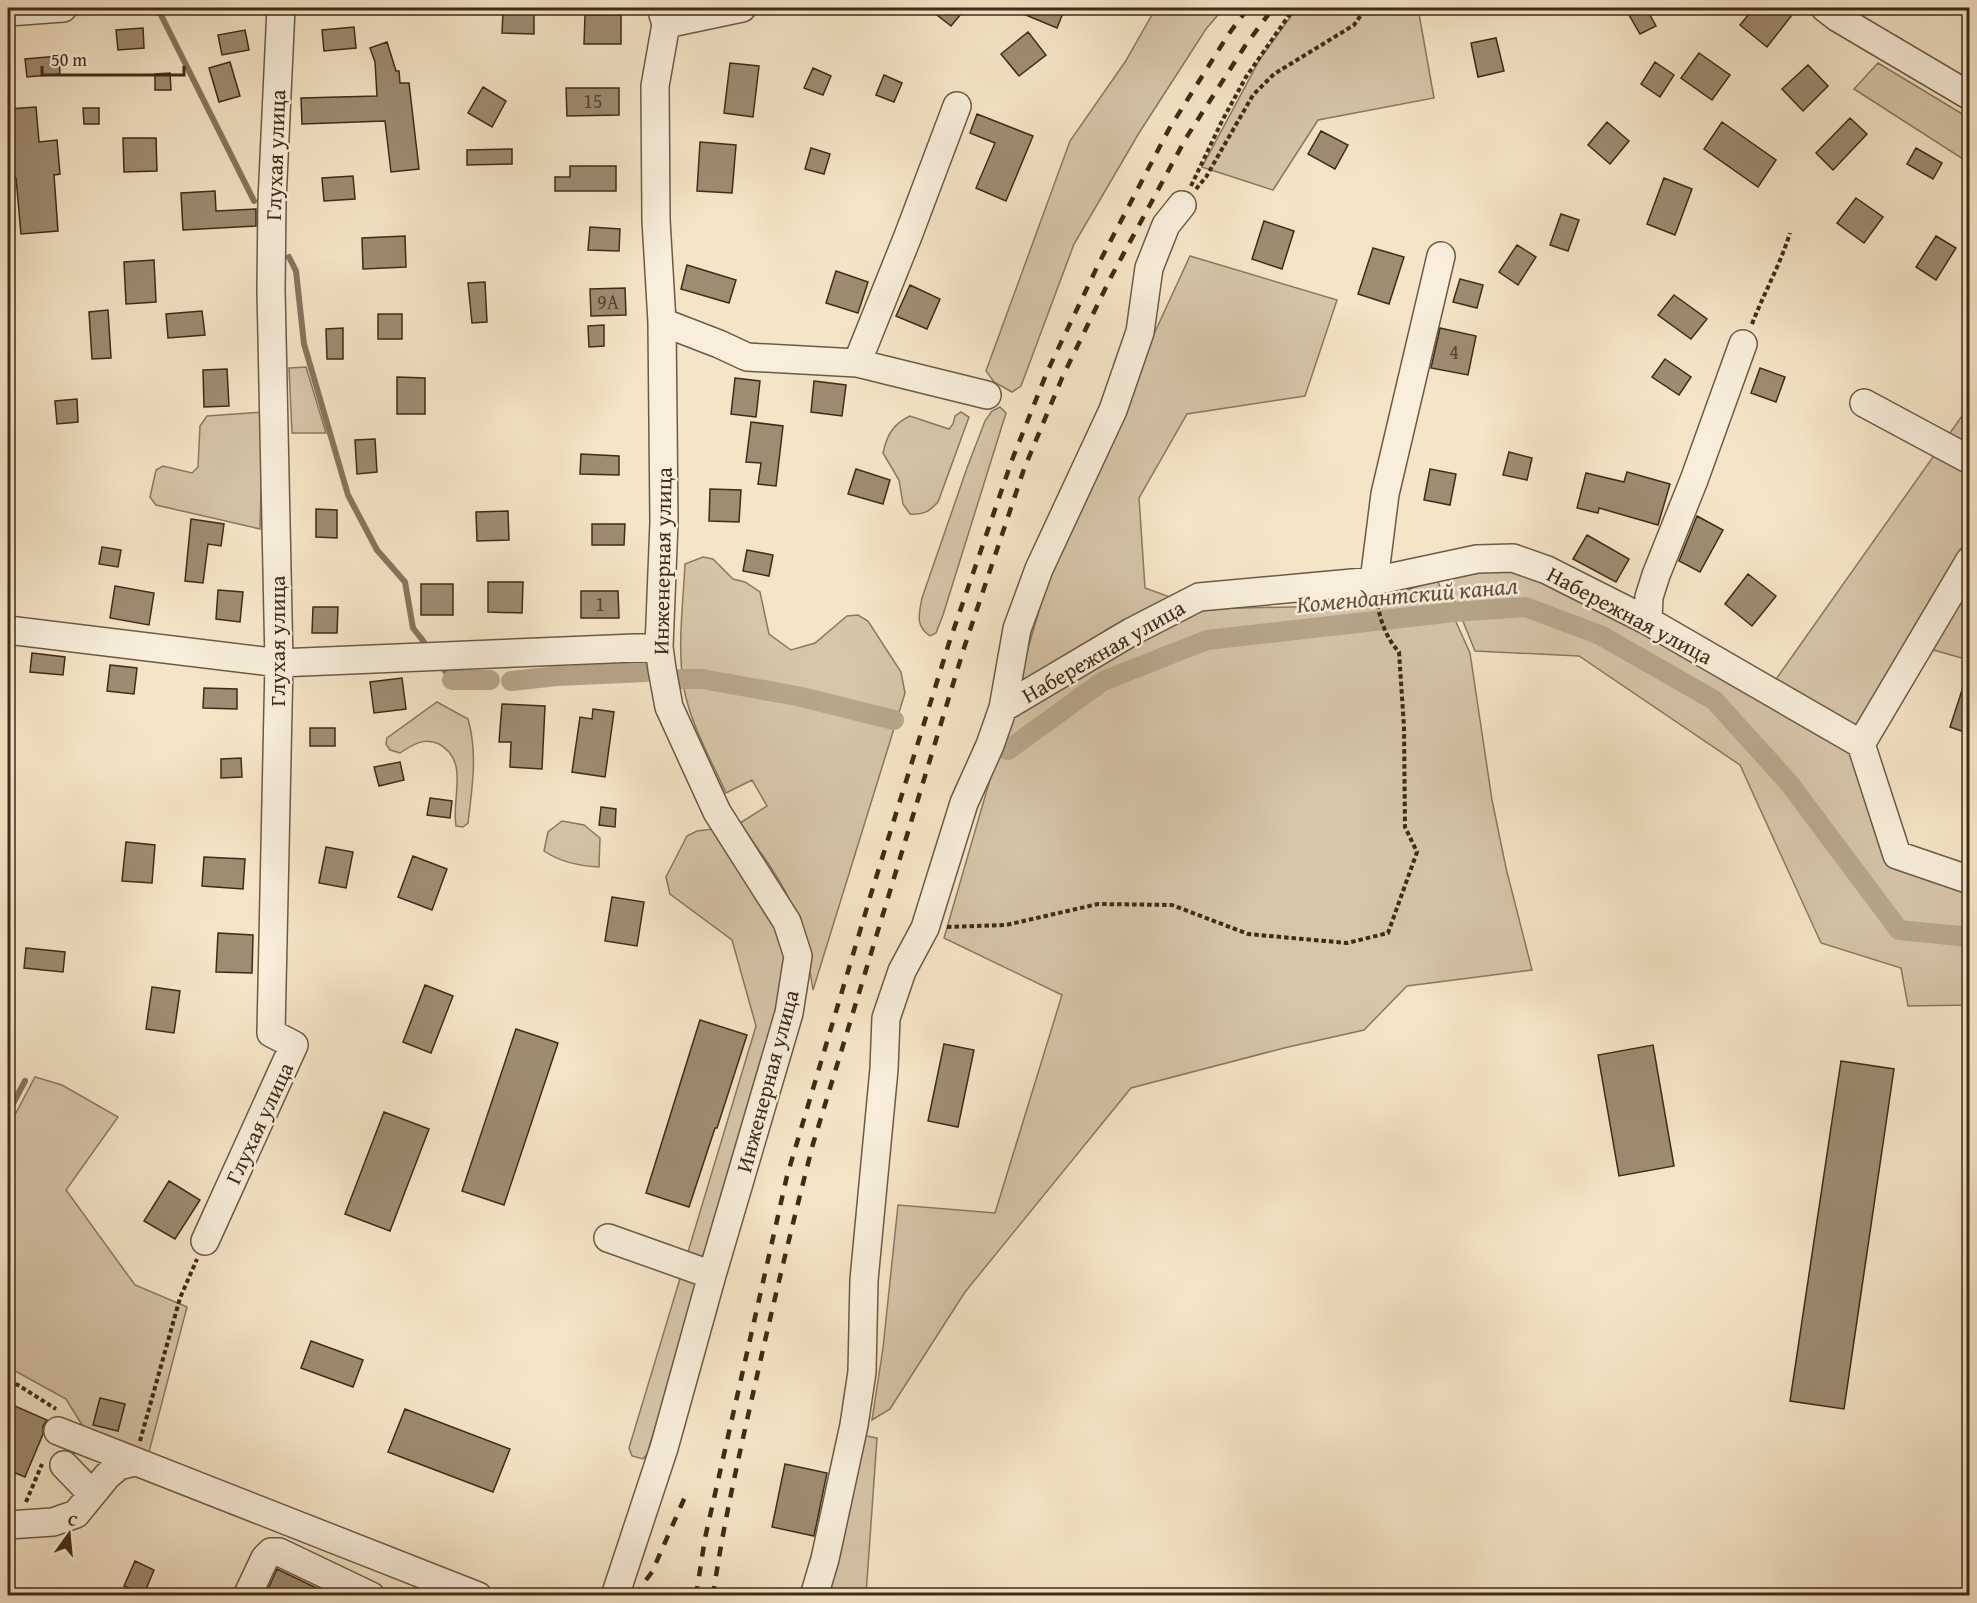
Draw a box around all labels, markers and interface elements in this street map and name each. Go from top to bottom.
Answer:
scale bar [42,39,184,77]
text: 50 m [51,46,87,73]
house number: 15 [583,86,603,115]
street label: Глухая улица [257,88,293,221]
house number: 9А [597,287,619,316]
house number: 4 [1449,337,1459,366]
street label: Инженерная улица [644,466,680,655]
street label: Набережная улица [1541,558,1719,672]
water label: Комендантский канал [1295,567,1520,622]
street label: Глухая улица [261,575,293,707]
house number: 1 [595,589,605,618]
street label: Набережная улица [1016,591,1191,711]
street label: Инженерная улица [727,986,807,1176]
street label: Глухая улица [217,1056,301,1189]
north arrow [39,1504,99,1564]
text: С [65,1507,80,1532]

